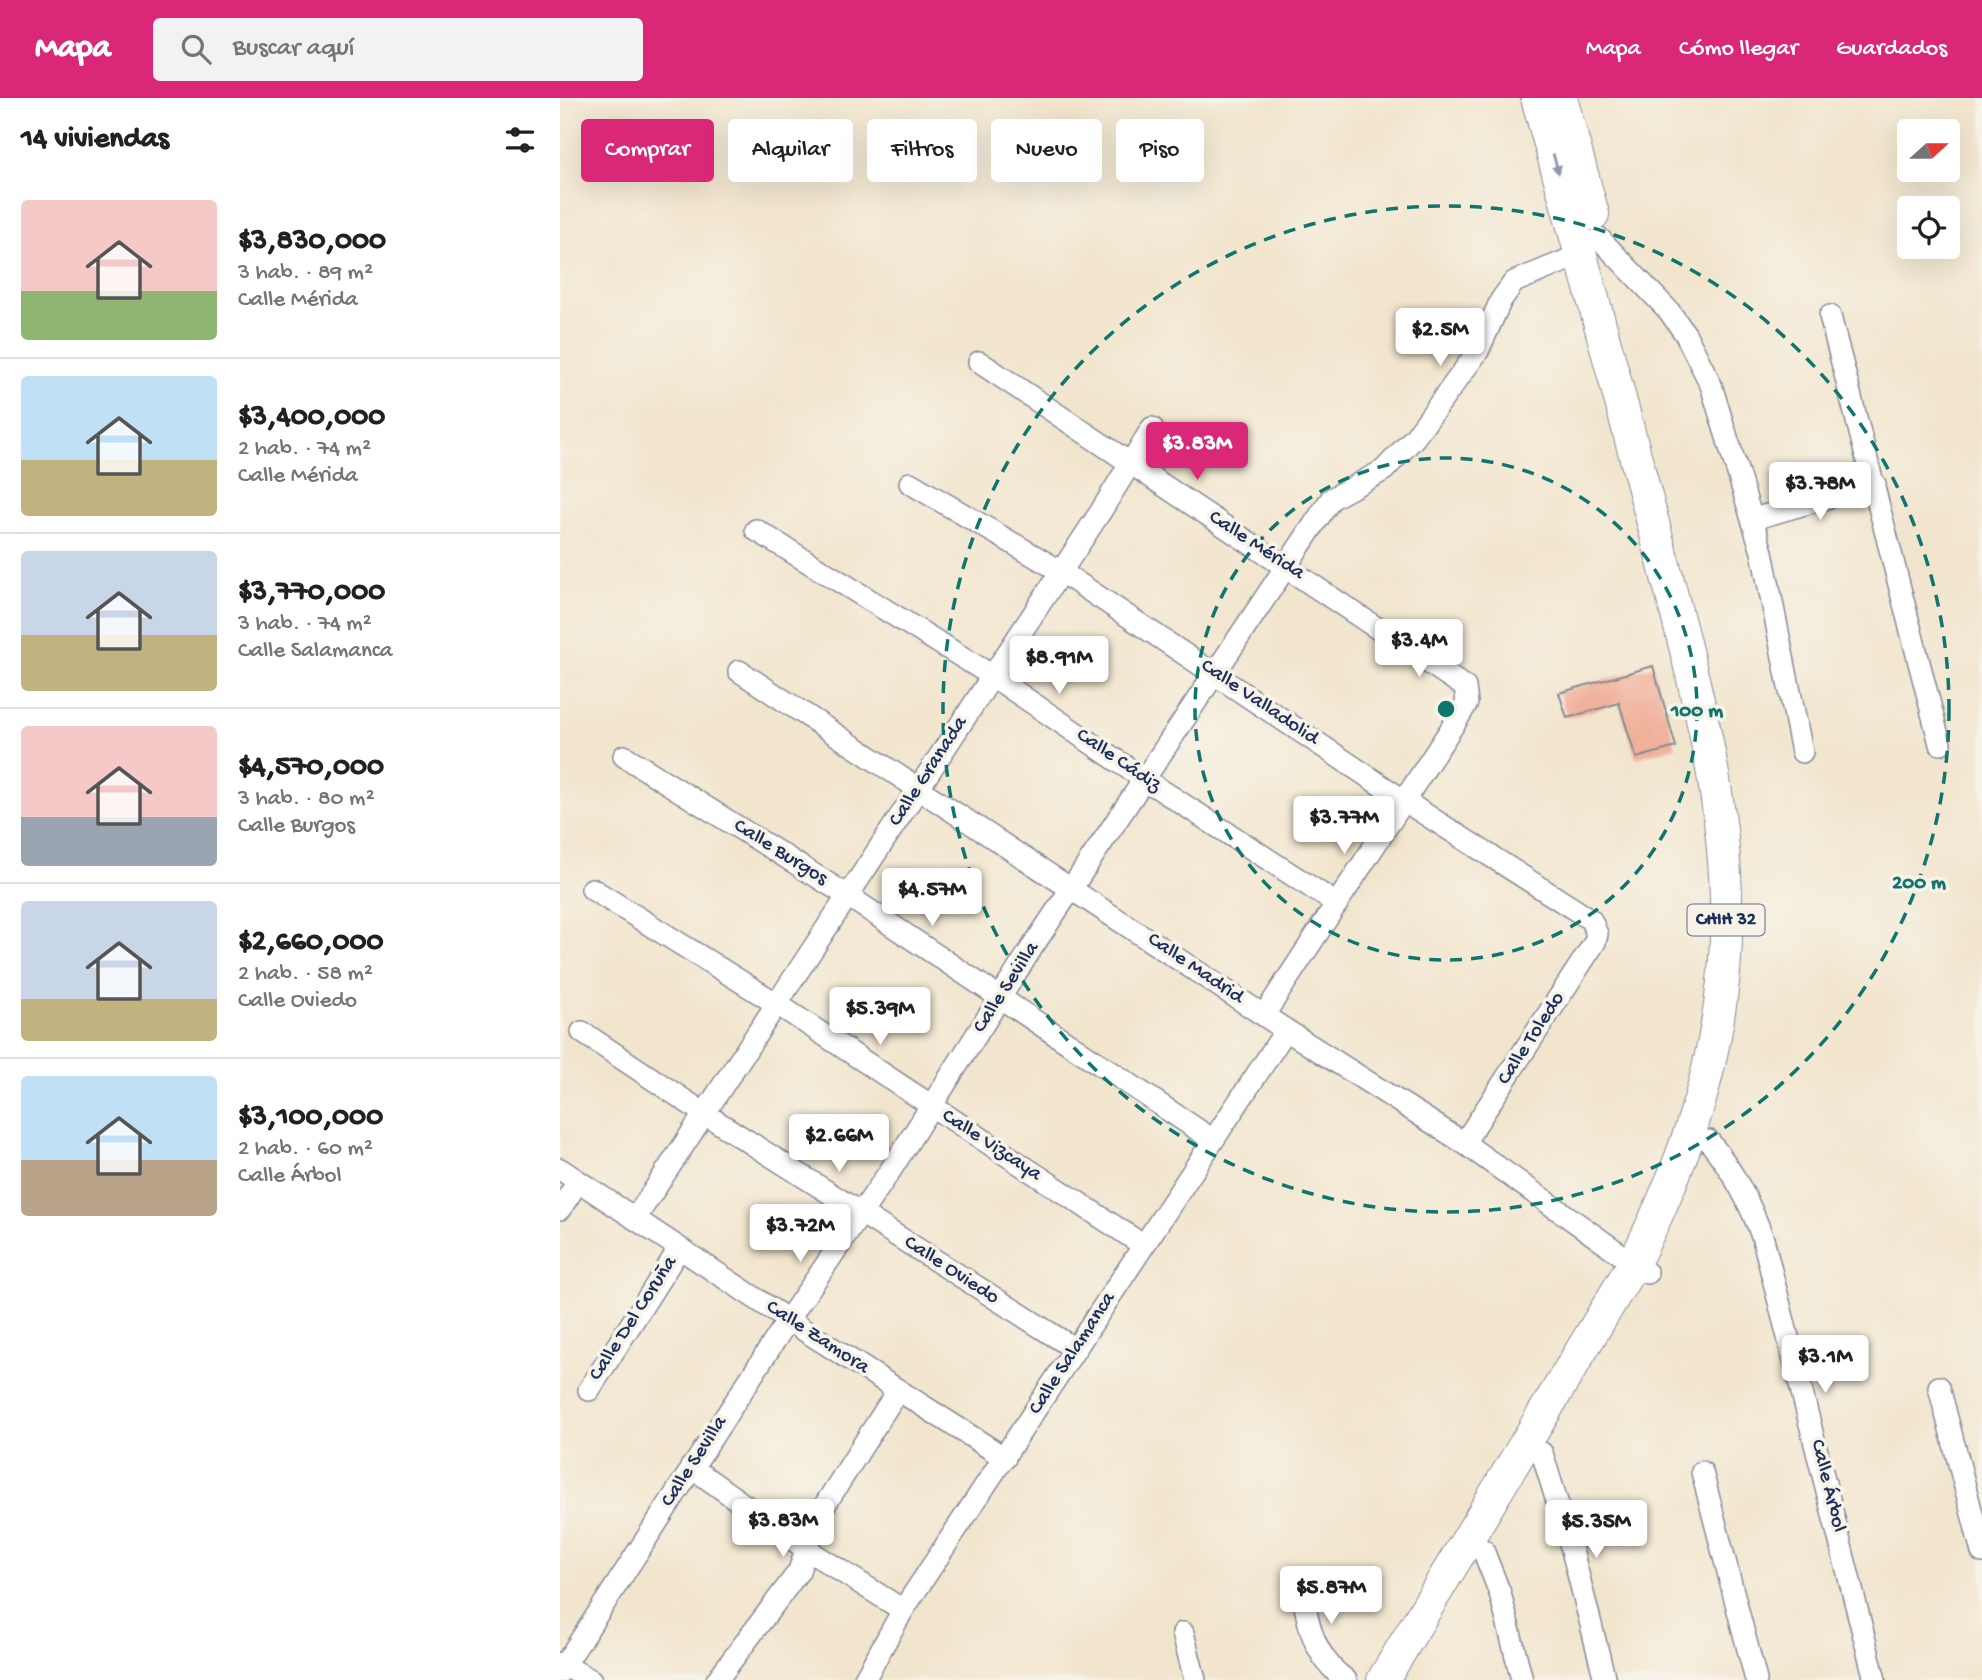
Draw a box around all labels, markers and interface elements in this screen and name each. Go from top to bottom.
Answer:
search box [153,18,643,81]
text: Mapa [35,30,111,68]
icon: search [177,30,215,68]
text: Buscar aquí [233,34,354,65]
text: Mapa [1586,35,1641,64]
text: Cómo llegar [1679,35,1798,64]
text: Guardados [1836,35,1947,64]
chip: Comprar [581,119,714,182]
chip: Alquilar [728,119,853,182]
chip: Filtros [867,119,977,182]
chip: Nuevo [991,119,1102,182]
chip: Piso [1116,119,1204,182]
north arrow [1897,119,1960,182]
map controls [1897,119,1960,259]
icon: filters [501,121,539,159]
text: 14 viviendas [21,123,169,158]
one-way arrow [1551,153,1562,175]
button: locate [1897,196,1960,259]
text: $3,830,000 [238,225,386,260]
icon: home [77,228,161,312]
text: 3 hab. · 89 m² [238,260,373,287]
text: Calle Mérida [238,287,358,314]
pin: $2.5M [1391,308,1489,368]
text: $2.5M [1412,317,1468,344]
text: $3,400,000 [238,401,385,436]
icon: home [77,404,161,488]
pin: $3.83M [1140,422,1254,482]
text: $3.83M [1162,431,1232,458]
text: 2 hab. · 74 m² [238,436,371,463]
pin: $3.78M [1763,462,1877,522]
text: Calle Mérida [238,463,358,490]
text: $3.78M [1785,471,1855,498]
street label: Calle Mérida [1203,506,1310,587]
text: $3,770,000 [238,576,385,611]
icon: home [77,579,161,663]
text: 3 hab. · 74 m² [238,611,372,638]
pin: $3.4M [1370,620,1468,679]
text: $3.4M [1391,628,1447,655]
pin: $8.91M [1002,636,1116,696]
text: Calle Salamanca [238,638,393,665]
text: $8.91M [1026,645,1092,672]
street label: Calle Valladolid [1195,654,1324,753]
centre of rings [1434,697,1458,721]
text: 100 m [1670,700,1723,725]
street label: Calle Granada [884,711,975,832]
street label: Calle Cádiz [1071,723,1166,799]
text: $4,570,000 [238,751,384,786]
icon: home [77,754,161,838]
text: 3 hab. · 80 m² [238,786,375,813]
pin: $3.77M [1287,796,1401,856]
text: $3.77M [1309,805,1379,832]
text: Calle Burgos [238,813,355,840]
street label: Calle Burgos [728,814,833,893]
pin: $4.57M [875,868,989,928]
text: 200 m [1892,872,1946,897]
text: $4.57M [898,877,966,904]
road number: CHIH 32 [1688,904,1764,936]
text: $2,660,000 [238,926,384,961]
street label: Calle Madrid [1142,928,1249,1011]
icon: home [77,929,161,1013]
street label: Calle Sevilla [968,937,1046,1038]
text: 2 hab. · 58 m² [238,961,373,988]
text: Calle Oviedo [238,988,357,1015]
pin: $5.39M [823,988,937,1047]
street label: Calle Toledo [1493,988,1571,1090]
text: $5.39M [845,996,915,1023]
text: $3,100,000 [238,1101,383,1136]
icon: home [77,1104,161,1188]
street label: Calle Vizcaya [936,1104,1047,1188]
pin: $2.66M [782,1114,896,1174]
text: $2.66M [805,1123,873,1150]
text: 2 hab. · 60 m² [238,1136,373,1163]
text: Calle Árbol [238,1163,342,1190]
pin: $3.72M [743,1204,857,1264]
text: $3.72M [766,1213,834,1240]
street label: Calle Oviedo [899,1231,1003,1311]
street label: Calle Del Coruña [584,1251,684,1386]
street label: Calle Salamanca [1024,1287,1123,1420]
street label: Calle Zamora [761,1295,875,1381]
pin: $3.1M [1776,1336,1874,1395]
text: $3.1M [1798,1344,1852,1371]
street label: Calle Sevilla [656,1411,734,1512]
street label: Calle Árbol [1803,1437,1852,1535]
pin: $3.83M [726,1500,840,1559]
pin: $5.35M [1539,1500,1653,1560]
text: $3.83M [748,1508,818,1535]
text: $5.35M [1561,1509,1631,1536]
pin: $5.87M [1274,1566,1388,1626]
text: $5.87M [1296,1575,1366,1602]

